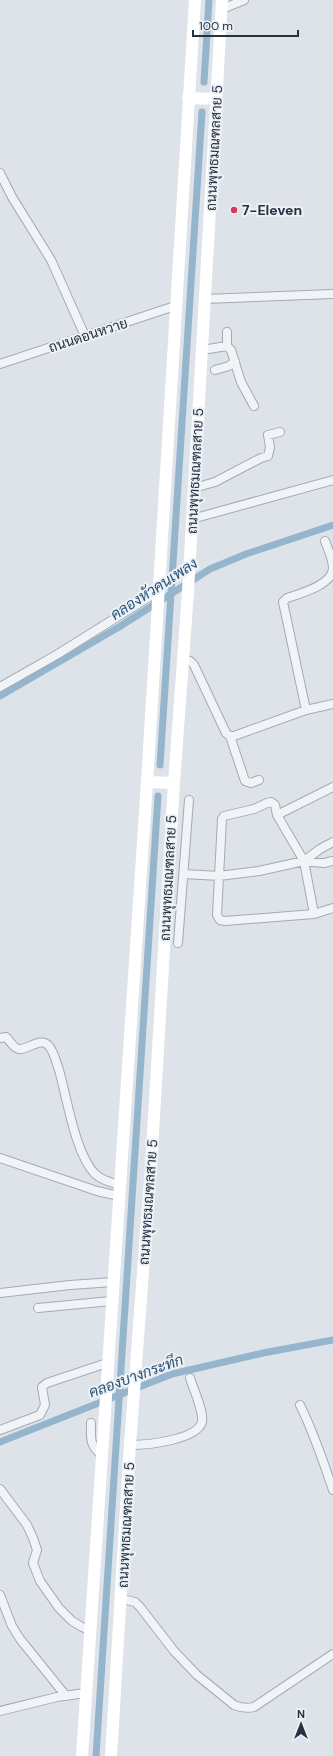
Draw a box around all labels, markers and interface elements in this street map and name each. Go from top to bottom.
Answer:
scale bar [193,12,298,38]
text: 100 m [199,18,233,34]
street label: ถนนพุทธมณฑลสาย 5 [202,84,227,212]
place label: 7-Eleven [242,201,302,219]
marker: 7-Eleven [229,205,239,215]
street label: ถนนดอนหวาย [46,314,130,356]
street label: ถนนพุทธมณฑลสาย 5 [183,407,208,535]
water label: คลองหัวคนเพลง [107,553,202,625]
street label: ถนนพุทธมณฑลสาย 5 [156,814,181,942]
street label: ถนนพุทธมณฑลสาย 5 [135,1138,162,1266]
water label: คลองบางกระทึก [86,1350,186,1402]
street label: ถนนพุทธมณฑลสาย 5 [114,1461,139,1589]
north arrow [281,1704,321,1744]
text: N [297,1707,305,1721]

